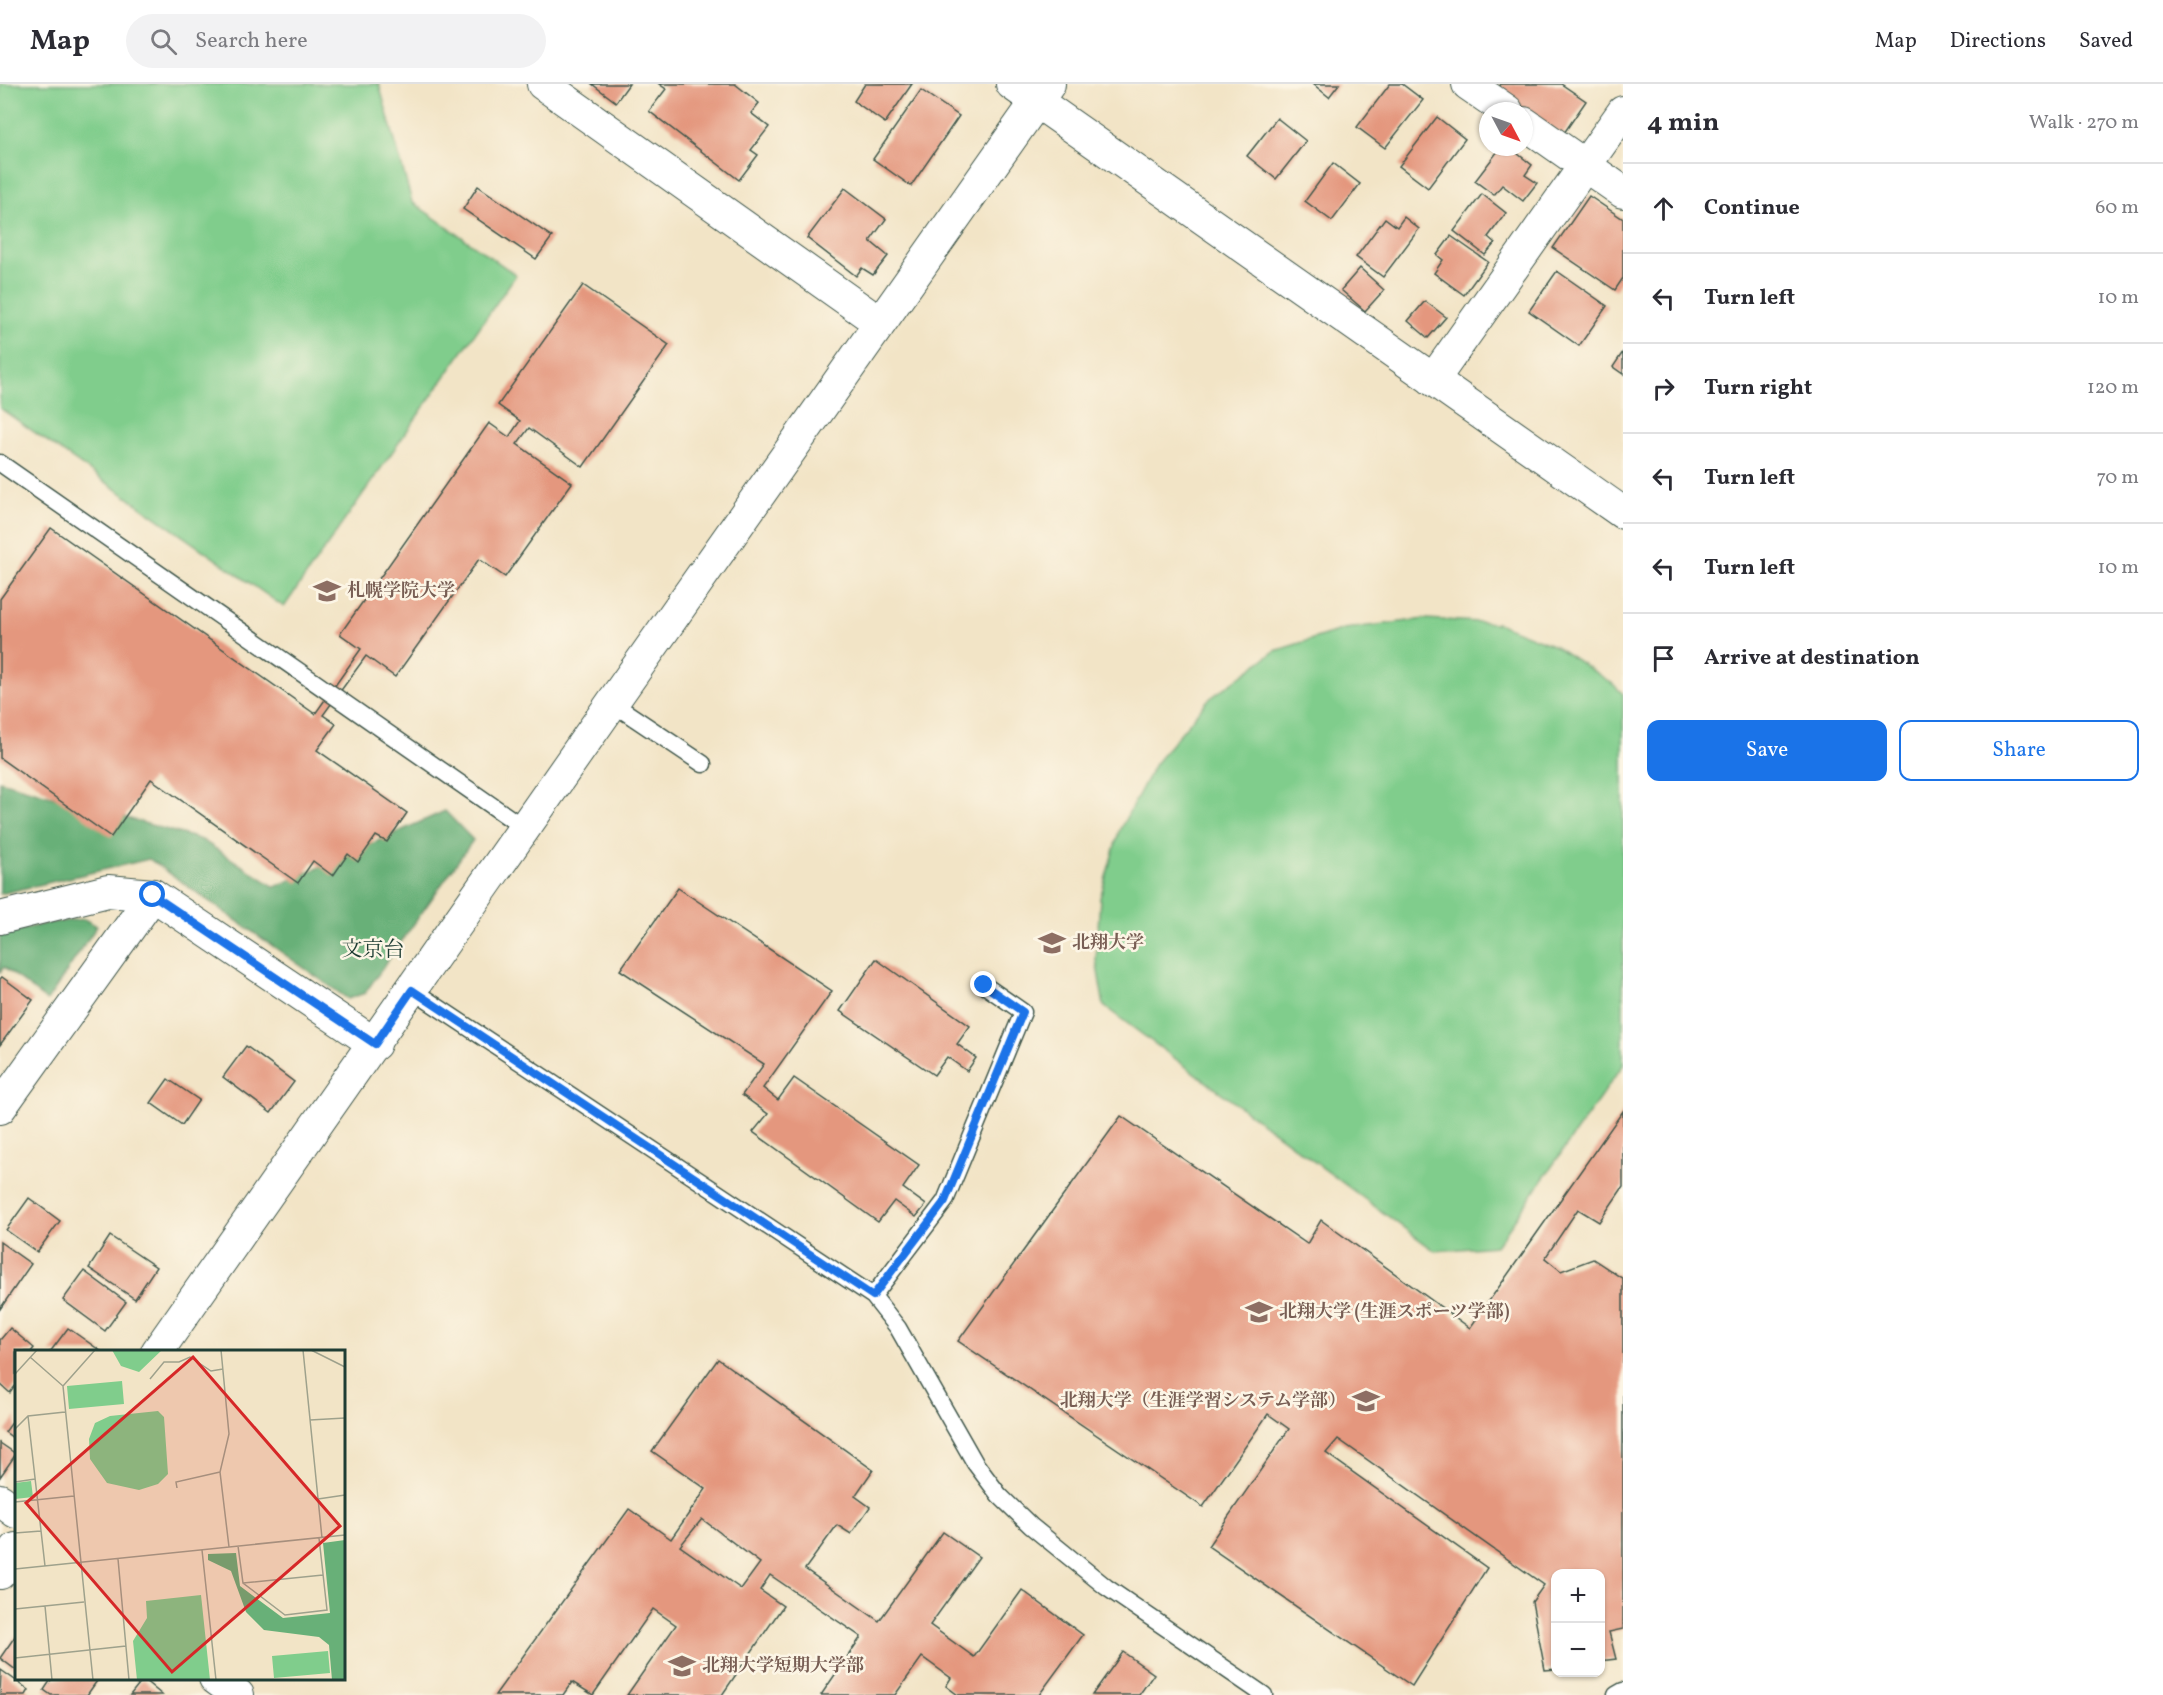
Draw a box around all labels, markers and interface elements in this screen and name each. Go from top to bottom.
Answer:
search box [126,14,546,68]
text: Map [30,22,90,61]
icon: search [147,25,180,58]
text: Search here [195,26,308,57]
text: Map [1875,27,1917,56]
text: Directions [1950,27,2046,56]
text: Saved [2079,27,2133,56]
north arrow [1479,102,1533,156]
text: 4 min [1647,105,1719,141]
text: Walk · 270 m [2029,109,2139,137]
icon: ahead [1647,192,1680,225]
text: Continue [1704,193,1800,224]
text: 60 m [2095,194,2139,222]
icon: left [1647,282,1680,315]
text: Turn left [1704,283,1795,314]
text: 10 m [2098,284,2139,312]
icon: right [1647,372,1680,405]
text: Turn right [1704,373,1812,404]
text: 120 m [2087,374,2139,402]
icon: left [1647,462,1680,495]
text: Turn left [1704,463,1795,494]
text: 70 m [2096,464,2139,492]
icon: left [1647,552,1680,585]
text: Turn left [1704,553,1795,584]
text: 10 m [2098,554,2139,582]
school or university icon: 札幌学院大学 [312,576,342,606]
place label: 札幌学院大学 [347,579,455,604]
icon: arrive [1647,642,1680,675]
text: Arrive at destination [1704,643,1920,674]
button: Save [1647,720,1887,781]
button: Share [1899,720,2139,781]
route start [139,881,165,907]
school or university icon: 北翔大学 [1037,928,1067,958]
place label: 北翔大学 [1072,931,1144,956]
district label: 文京台 [342,936,405,965]
route end [970,971,996,997]
school or university icon: 北翔大学 (生涯スポーツ学部) [1244,1297,1274,1327]
place label: 北翔大学 (生涯スポーツ学部) [1279,1300,1510,1325]
inset map [15,1350,345,1680]
school or university icon: 北翔大学（生涯学習システム学部） [1351,1386,1381,1416]
place label: 北翔大学（生涯学習システム学部） [1060,1389,1346,1414]
map controls [1551,1569,1605,1677]
button: + [1551,1569,1605,1623]
button: − [1551,1623,1605,1677]
school or university icon: 北翔大学短期大学部 [667,1651,697,1681]
place label: 北翔大学短期大学部 [702,1654,864,1679]

